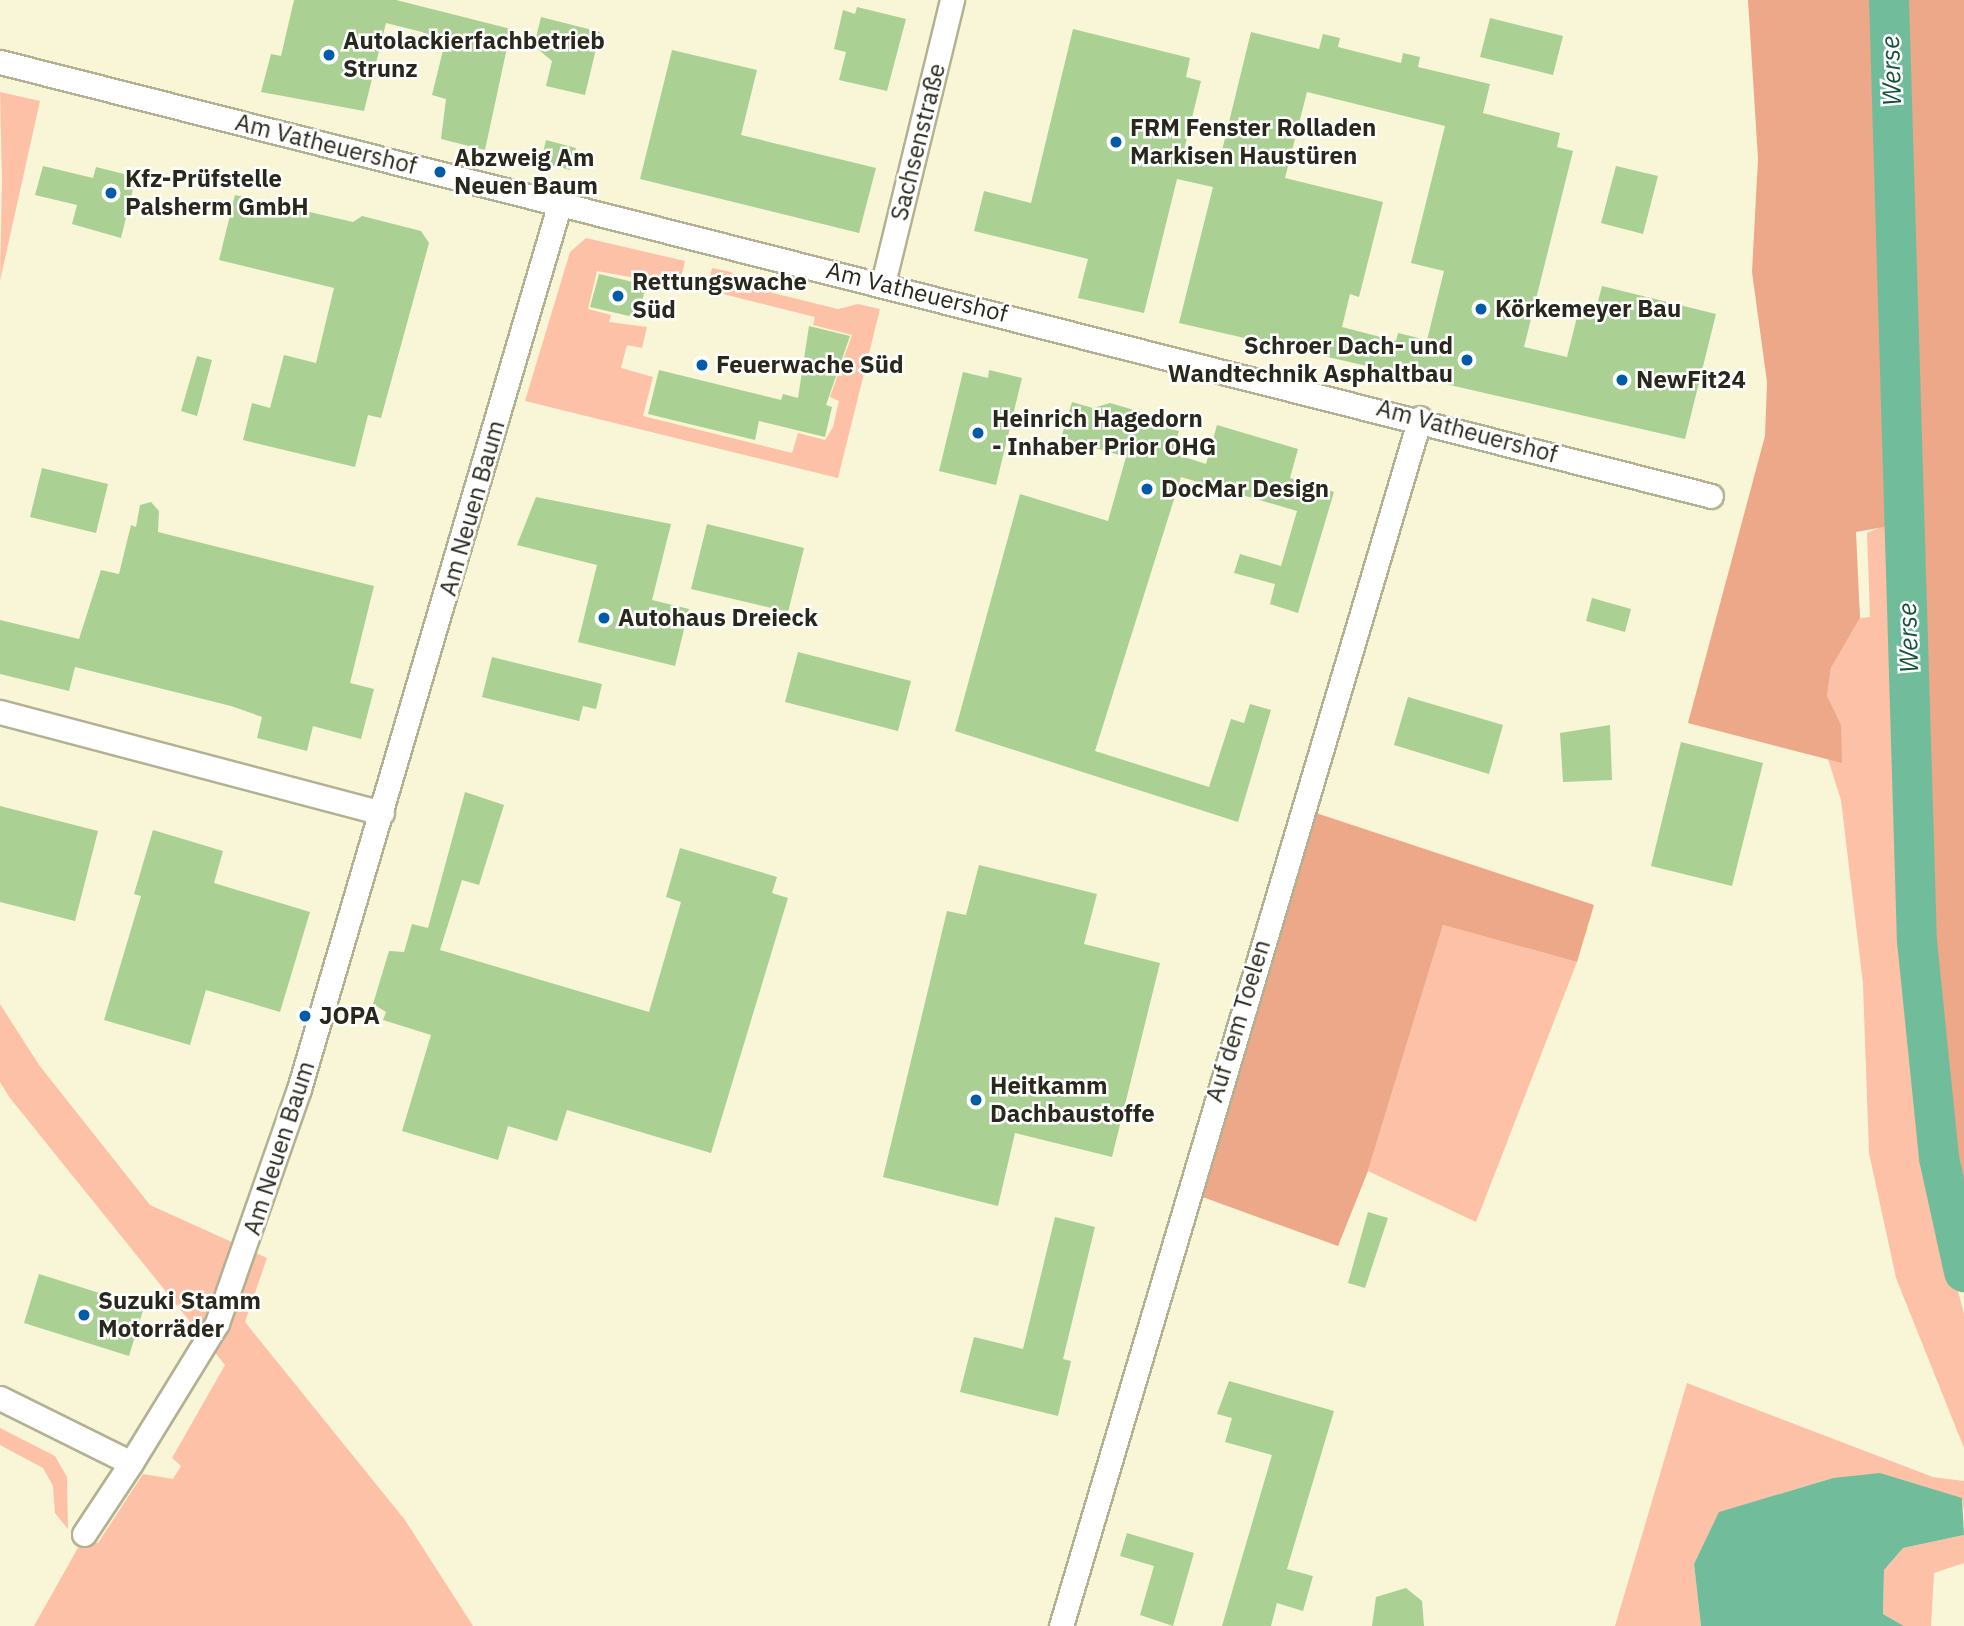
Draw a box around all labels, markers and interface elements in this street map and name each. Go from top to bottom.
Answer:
place label: Autolackierfachbetrieb Strunz [343,27,605,83]
water label: Werse [1874,35,1908,107]
marker: Autolackierfachbetrieb Strunz [321,47,337,63]
street label: Sachsenstraße [885,60,951,224]
street label: Am Vatheuershof [232,108,420,180]
place label: FRM Fenster Rolladen Markisen Haustüren [1130,114,1376,170]
marker: FRM Fenster Rolladen Markisen Haustüren [1108,134,1124,150]
place label: Abzweig Am Neuen Baum [454,144,598,200]
marker: Abzweig Am Neuen Baum [432,164,448,180]
place label: Kfz-Prüfstelle Palsherm GmbH [125,165,309,221]
marker: Kfz-Prüfstelle Palsherm GmbH [103,185,119,201]
street label: Am Vatheuershof [823,256,1011,328]
place label: Rettungswache Süd [632,268,807,324]
marker: Rettungswache Süd [610,288,626,304]
place label: Körkemeyer Bau [1495,295,1681,323]
marker: Körkemeyer Bau [1473,301,1489,317]
place label: Schroer Dach- und Wandtechnik Asphaltbau [1168,332,1453,388]
place label: Feuerwache Süd [716,351,904,379]
marker: Schroer Dach- und Wandtechnik Asphaltbau [1459,352,1475,368]
marker: Feuerwache Süd [694,357,710,373]
place label: NewFit24 [1636,366,1746,394]
marker: NewFit24 [1614,372,1630,388]
street label: Am Vatheuershof [1373,393,1561,469]
place label: Heinrich Hagedorn - Inhaber Prior OHG [992,405,1216,461]
street label: Am Neuen Baum [433,417,511,599]
marker: Heinrich Hagedorn - Inhaber Prior OHG [970,425,986,441]
place label: DocMar Design [1161,475,1329,503]
marker: DocMar Design [1139,481,1155,497]
water label: Werse [1891,602,1925,674]
place label: Autohaus Dreieck [618,604,818,632]
marker: Autohaus Dreieck [596,610,612,626]
street label: Auf dem Toelen [1200,936,1276,1106]
place label: JOPA [319,1002,380,1030]
marker: JOPA [297,1008,313,1024]
street label: Am Neuen Baum [237,1057,321,1239]
place label: Heitkamm Dachbaustoffe [990,1072,1155,1128]
marker: Heitkamm Dachbaustoffe [968,1092,984,1108]
place label: Suzuki Stamm Motorräder [98,1287,261,1343]
marker: Suzuki Stamm Motorräder [76,1307,92,1323]

